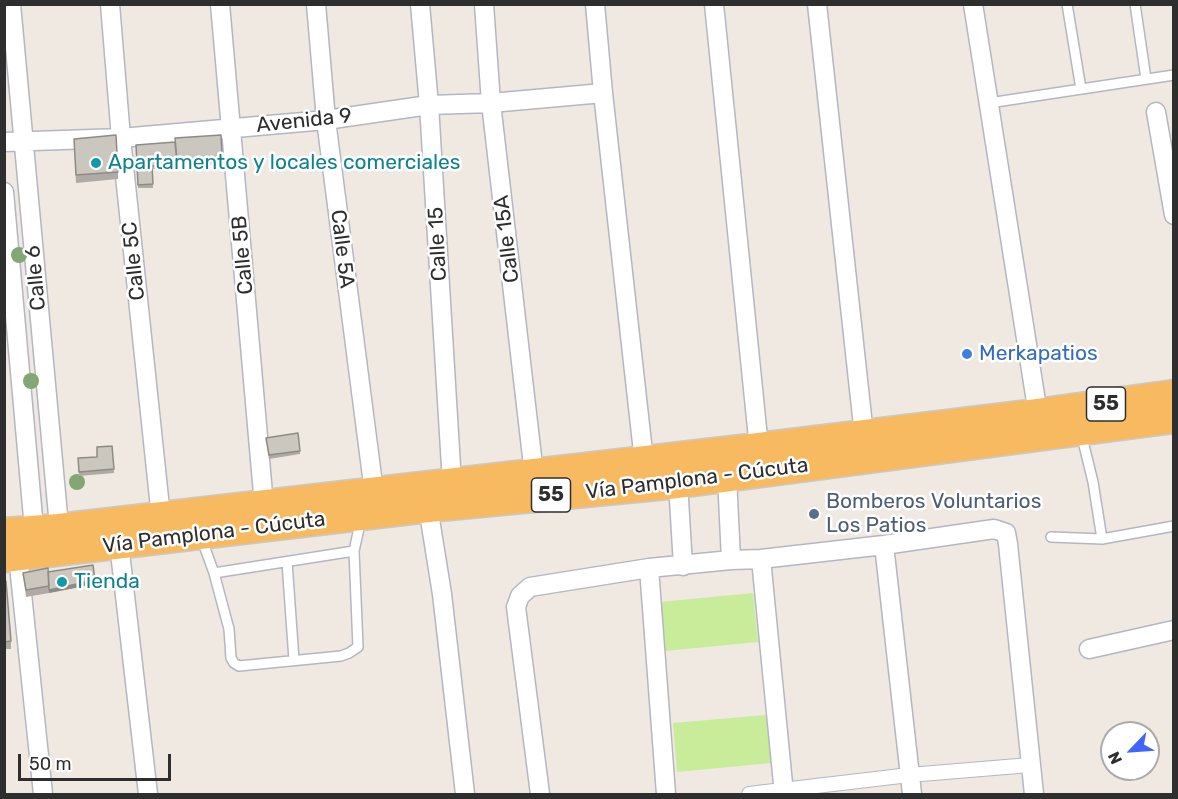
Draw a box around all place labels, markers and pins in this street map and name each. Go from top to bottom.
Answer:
place label: Apartamentos y locales comerciales [108,150,461,176]
marker: Apartamentos y locales comerciales [89,156,103,170]
place label: Merkapatios [979,341,1098,367]
marker: Merkapatios [960,347,974,361]
place label: Bomberos Voluntarios Los Patios [826,489,1041,539]
marker: Bomberos Voluntarios Los Patios [807,507,821,521]
place label: Tienda [74,569,140,595]
marker: Tienda [55,575,69,589]

